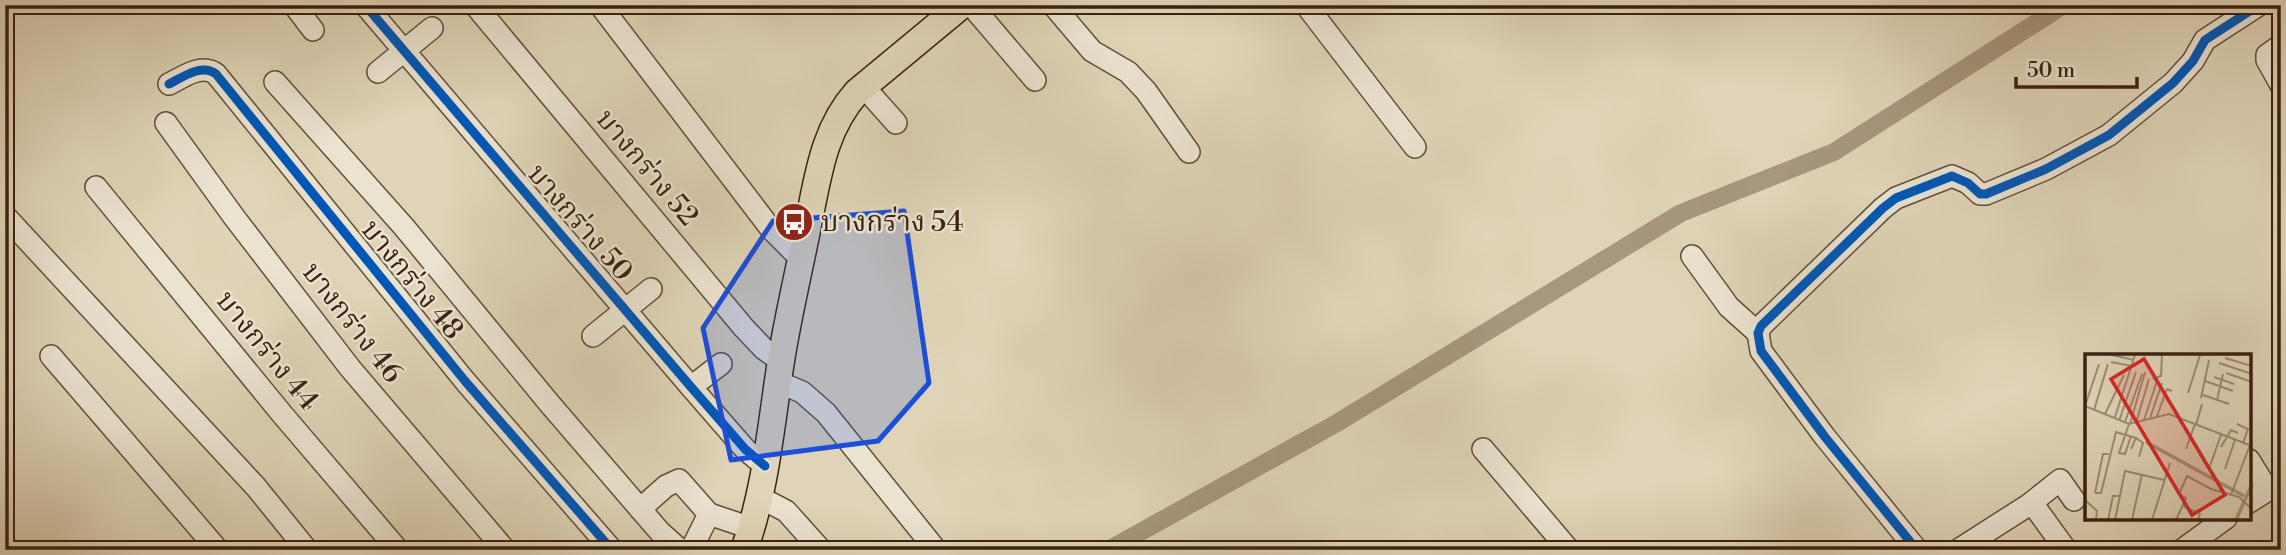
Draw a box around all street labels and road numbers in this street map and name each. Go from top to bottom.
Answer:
street label: บางกร่าง 52 [588,103,706,233]
street label: บางกร่าง 50 [520,157,640,289]
street label: บางกร่าง 48 [353,213,471,347]
street label: บางกร่าง 46 [294,256,410,390]
street label: บางกร่าง 44 [208,284,326,418]

